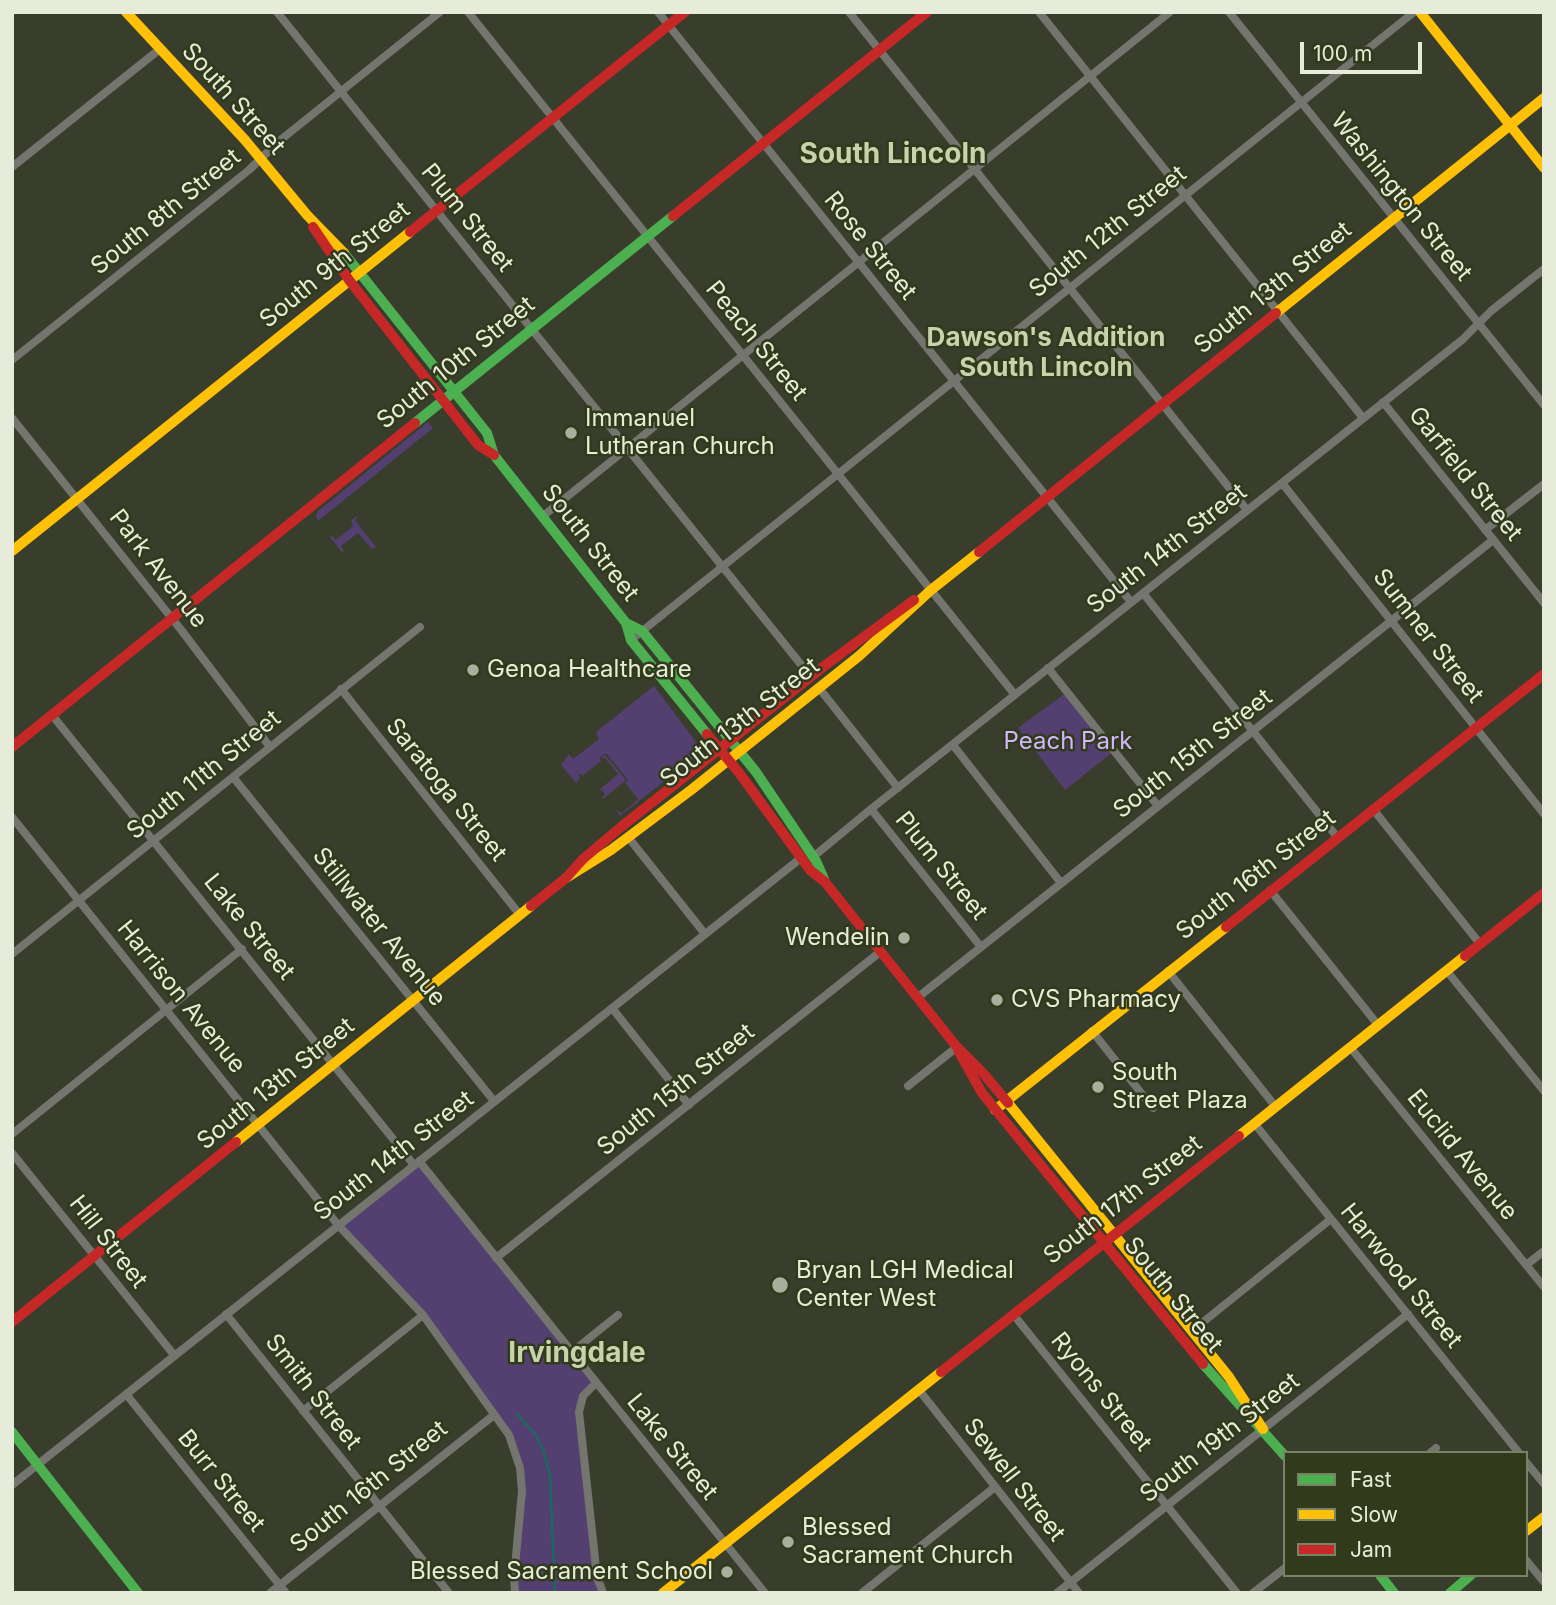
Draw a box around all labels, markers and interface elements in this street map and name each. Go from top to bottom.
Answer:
scale bar [1304,28,1426,72]
street label: South Street [175,37,291,161]
text: 100 m [1313,41,1372,66]
street label: Washington Street [1324,107,1478,287]
district label: South Lincoln [800,138,986,172]
street label: South 8th Street [85,143,247,281]
street label: Plum Street [415,158,519,278]
street label: South 12th Street [1024,160,1192,304]
street label: Rose Street [818,186,922,306]
street label: South 9th Street [254,196,416,334]
street label: South 13th Street [1189,216,1357,360]
street label: Peach Street [699,275,813,407]
street label: South 10th Street [371,291,541,435]
district label: Dawson's Addition South Lincoln [927,322,1165,384]
street label: Garfield Street [1402,401,1528,547]
place label: Immanuel Lutheran Church [585,405,775,461]
marker: Immanuel Lutheran Church [563,425,579,441]
street label: South 14th Street [1081,478,1253,620]
street label: South Street [535,479,645,607]
street label: Park Avenue [103,504,213,634]
street label: Sumner Street [1367,563,1489,709]
street label: South 13th Street [655,652,825,794]
place label: Genoa Healthcare [487,656,692,684]
marker: Genoa Healthcare [465,662,481,678]
street label: South 15th Street [1108,683,1278,825]
street label: South 11th Street [121,704,287,846]
street label: Saratoga Street [379,713,513,867]
park label: Peach Park [1004,728,1132,756]
street label: South 16th Street [1171,804,1341,946]
street label: Plum Street [889,806,993,926]
street label: Stillwater Avenue [306,842,452,1012]
street label: Lake Street [197,868,301,986]
street label: Harrison Avenue [111,915,251,1079]
place label: Wendelin [785,924,890,952]
marker: Wendelin [896,930,912,946]
place label: CVS Pharmacy [1011,986,1181,1014]
marker: CVS Pharmacy [989,992,1005,1008]
street label: South 13th Street [192,1012,360,1156]
street label: South 15th Street [592,1018,760,1162]
place label: South Street Plaza [1112,1059,1248,1115]
marker: South Street Plaza [1090,1079,1106,1095]
street label: Euclid Avenue [1401,1084,1523,1226]
street label: South 14th Street [308,1085,480,1227]
street label: South 17th Street [1038,1129,1208,1271]
street label: Hill Street [63,1190,153,1294]
street label: Harwood Street [1334,1198,1468,1354]
street label: South Street [1118,1231,1228,1359]
place label: Bryan LGH Medical Center West [796,1257,1014,1313]
marker: Bryan LGH Medical Center West [770,1275,790,1295]
street label: Ryons Street [1044,1327,1158,1457]
street label: Smith Street [259,1328,367,1456]
district label: Irvingdale [508,1337,646,1371]
street label: South 19th Street [1135,1367,1305,1509]
street label: Lake Street [620,1388,724,1506]
street label: Sewell Street [957,1413,1071,1547]
street label: South 16th Street [285,1415,453,1559]
street label: Burr Street [171,1424,271,1538]
legend [1283,1451,1528,1577]
text: Fast [1350,1467,1392,1492]
text: Slow [1350,1502,1398,1527]
place label: Blessed Sacrament Church [802,1514,1013,1570]
marker: Blessed Sacrament Church [780,1534,796,1550]
text: Jam [1350,1537,1392,1562]
place label: Blessed Sacrament School [410,1558,713,1586]
marker: Blessed Sacrament School [719,1564,735,1580]

